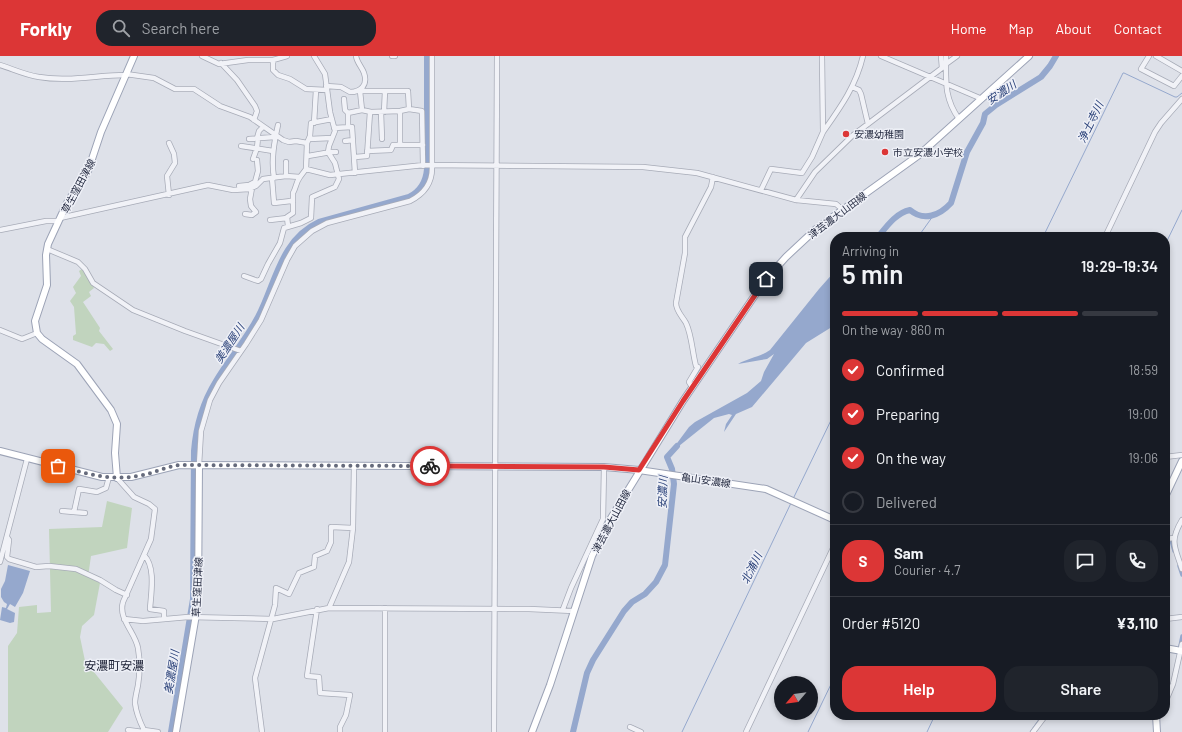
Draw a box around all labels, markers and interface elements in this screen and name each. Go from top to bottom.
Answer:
search box [96,10,376,46]
text: Forkly [20,17,72,40]
icon: search [110,17,132,39]
text: Search here [142,19,220,37]
text: Home [951,20,987,37]
text: Map [1009,20,1033,37]
text: About [1055,20,1092,37]
text: Contact [1114,20,1162,37]
water label: 安濃川 [984,77,1019,107]
water label: 浄土寺川 [1075,98,1106,145]
place label: 安濃幼稚園 [854,128,904,140]
marker: 安濃幼稚園 [841,129,851,139]
place label: 市立安濃小学校 [893,146,963,158]
marker: 市立安濃小学校 [880,147,890,157]
street label: 草生窪田津線 [59,157,97,215]
street label: 津芸濃大山田線 [805,189,869,241]
text: Arriving in [842,243,899,259]
text: 19:29–19:34 [1081,257,1158,275]
text: 5 min [842,258,903,289]
pin [749,262,783,296]
icon: home [755,268,777,290]
water label: 美濃屋川 [212,320,247,365]
text: On the way · 860 m [842,322,945,338]
icon: check [842,359,864,381]
text: Confirmed [876,361,944,379]
text: 18:59 [1129,362,1158,378]
icon: check [842,403,864,425]
text: Preparing [876,405,940,423]
text: 19:00 [1128,406,1158,422]
courier [410,446,450,486]
icon: check [842,447,864,469]
pin [41,449,75,483]
text: On the way [876,449,946,467]
text: 19:06 [1128,450,1158,466]
icon: bag [47,455,69,477]
icon: bike [419,455,441,477]
street label: 亀山安濃線 [680,471,732,489]
water label: 安濃川 [655,474,669,509]
street label: 津芸濃大山田線 [589,487,633,555]
text: Delivered [876,493,937,511]
button: chat [1064,540,1106,582]
button: phone [1116,540,1158,582]
text: Sam [894,544,923,562]
water label: 北浦川 [738,549,765,586]
text: S [859,552,867,570]
street label: 草生窪田津線 [189,557,205,617]
text: Courier · 4.7 [894,562,961,578]
text: Order #5120 [842,614,920,632]
text: ¥3,110 [1116,614,1158,632]
water label: 美濃屋川 [161,648,181,695]
district label: 安濃町安濃 [84,658,144,672]
button: Help [842,666,996,712]
button: Share [1004,666,1158,712]
north arrow [774,676,818,720]
map controls [774,676,818,720]

